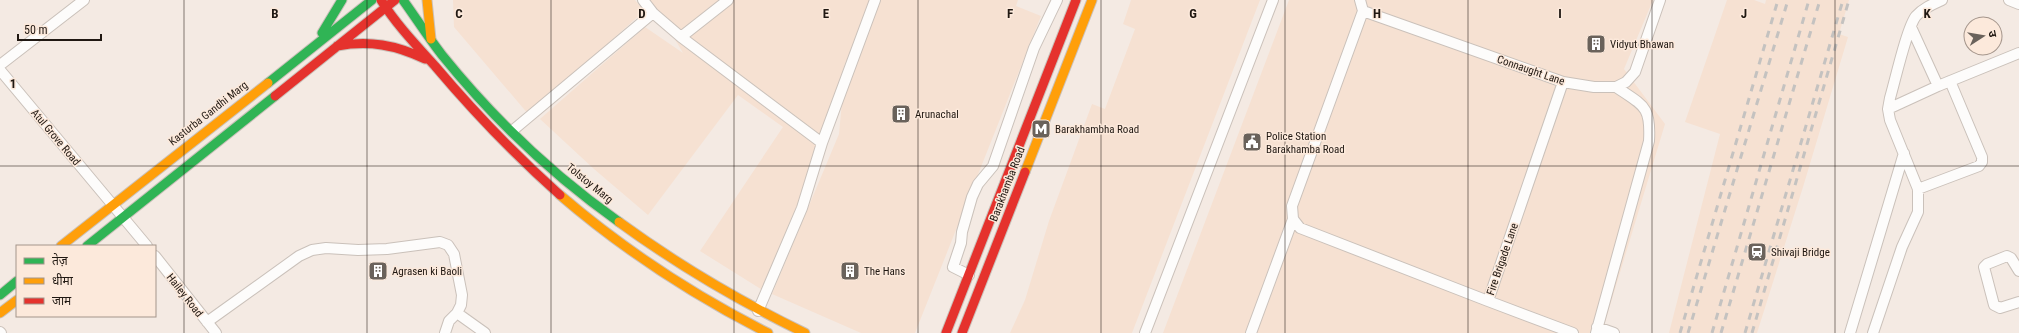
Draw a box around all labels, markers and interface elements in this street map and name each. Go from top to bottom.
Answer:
text: B [271,6,279,21]
text: C [455,6,463,21]
text: D [638,6,646,21]
text: E [823,6,830,21]
text: F [1007,6,1013,21]
text: G [1189,6,1197,21]
text: H [1373,6,1381,21]
text: I [1558,6,1562,21]
text: J [1741,6,1747,21]
text: K [1923,6,1931,21]
scale bar [18,16,101,42]
north arrow [1963,16,2003,56]
text: 50 m [24,23,48,37]
text: उ [1985,30,1999,39]
building icon: Vidyut Bhawan [1585,33,1607,55]
place label: Vidyut Bhawan [1610,38,1674,51]
street label: Connaught Lane [1495,53,1566,88]
text: 1 [10,76,16,91]
street label: Kasturba Gandhi Marg [166,79,250,148]
building icon: Arunachal [890,103,912,125]
street label: Atul Grove Road [28,107,83,168]
place label: Arunachal [915,108,959,121]
metro station icon: Barakhambha Road [1030,118,1052,140]
place label: Barakhambha Road [1055,123,1139,136]
place label: Police Station Barakhamba Road [1266,130,1345,156]
public building icon: Police Station Barakhamba Road [1241,131,1263,153]
street label: Barakhamba Road [987,145,1028,223]
street label: Tolstoy Marg [564,161,616,206]
street label: Fire Brigade Lane [1484,221,1521,297]
station icon: Shivaji Bridge [1746,241,1768,263]
legend [16,245,156,317]
place label: Shivaji Bridge [1771,246,1830,259]
text: तेज़ [52,253,69,268]
building icon: Agrasen ki Baoli [367,260,389,282]
building icon: The Hans [839,260,861,282]
place label: Agrasen ki Baoli [392,265,462,278]
place label: The Hans [864,265,905,278]
street label: Hailey Road [164,271,206,320]
text: धीमा [52,273,74,288]
text: जाम [52,294,72,308]

